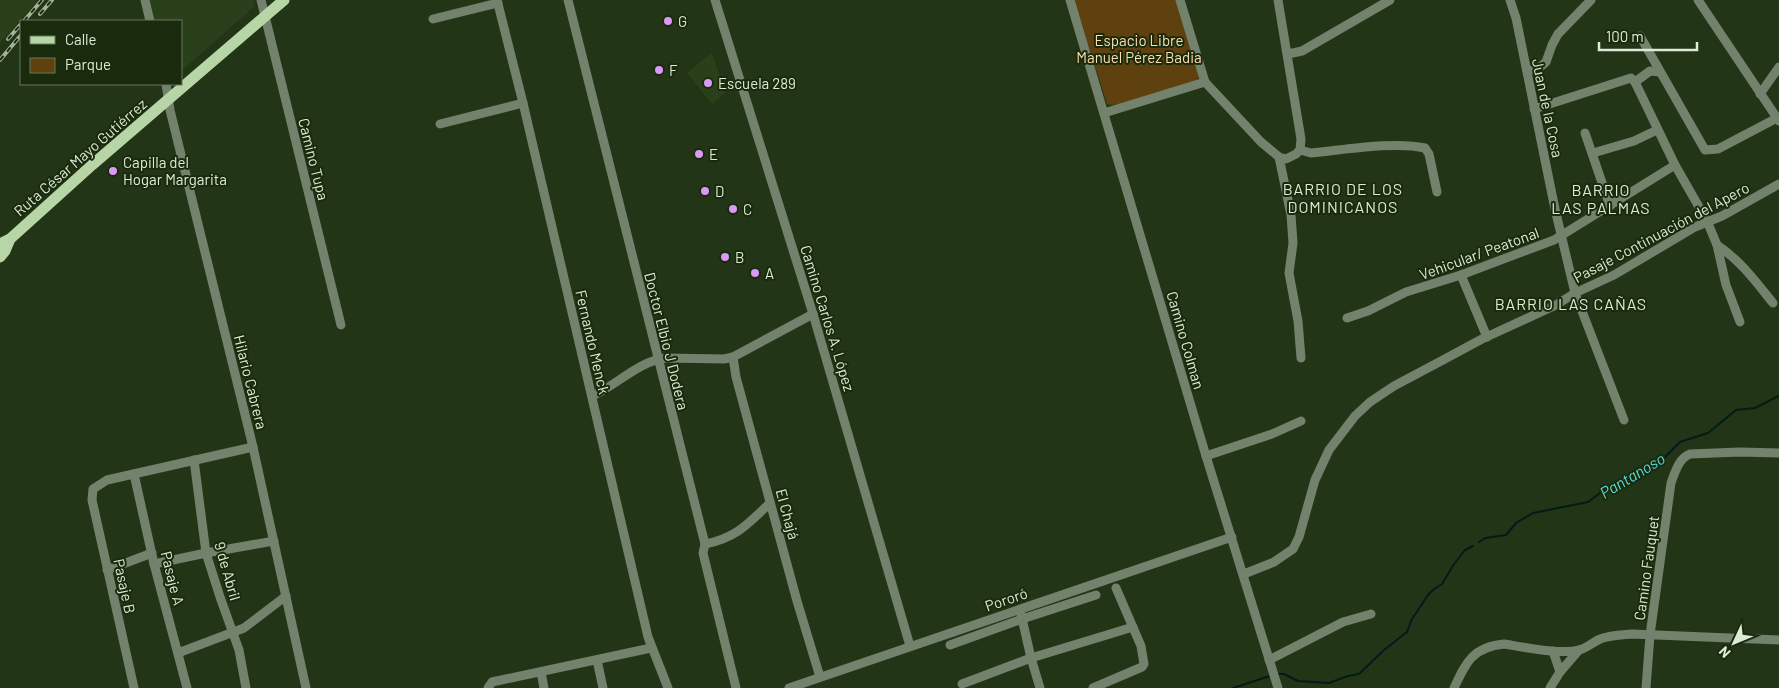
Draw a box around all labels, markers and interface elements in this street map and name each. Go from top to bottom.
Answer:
place label: G [678,12,687,30]
marker: G [662,15,674,27]
legend [20,20,182,85]
scale bar [1599,20,1696,52]
text: 100 m [1606,27,1644,45]
text: Calle [65,30,97,48]
park label: Espacio Libre Manuel Pérez Badia [1076,31,1202,66]
text: Parque [65,55,111,73]
street label: Juan de la Cosa [1529,57,1567,159]
place label: F [669,61,678,79]
marker: F [653,64,665,76]
place label: Escuela 289 [718,74,796,92]
marker: Escuela 289 [702,77,714,89]
street label: Ruta César Mayo Gutiérrez [10,94,150,219]
street label: Camino Tupa [295,116,333,202]
place label: E [709,145,718,163]
marker: E [693,148,705,160]
place label: Capilla del Hogar Margarita [123,153,227,188]
marker: Capilla del Hogar Margarita [107,165,119,177]
street label: Pasaje Continuación del Apero [1570,178,1752,286]
district label: BARRIO DE LOS DOMINICANOS [1283,179,1403,216]
district label: BARRIO LAS PALMAS [1551,180,1651,217]
place label: D [715,182,724,200]
marker: D [699,185,711,197]
place label: C [743,200,752,218]
marker: C [727,203,739,215]
street label: Vehicular/ Peatonal [1417,223,1541,283]
street label: Camino Carlos A. López [797,243,859,393]
place label: B [735,248,744,266]
marker: B [719,251,731,263]
place label: A [765,264,774,282]
marker: A [749,267,761,279]
street label: Doctor Elbio J Dodera [641,270,693,412]
street label: Fernando Menck [572,288,614,396]
street label: Camino Colman [1163,289,1209,391]
district label: BARRIO LAS CAÑAS [1495,294,1647,313]
street label: Hilario Cabrera [231,333,271,431]
water label: Pantanoso [1596,448,1668,502]
street label: El Chajá [773,487,803,541]
street label: Camino Fauquet [1630,515,1662,621]
street label: 9 de Abril [211,540,245,602]
street label: Pasaje A [158,549,188,607]
street label: Pasaje B [110,557,140,615]
street label: Pororó [982,583,1030,615]
north arrow [1709,618,1759,668]
text: N [1715,643,1734,662]

